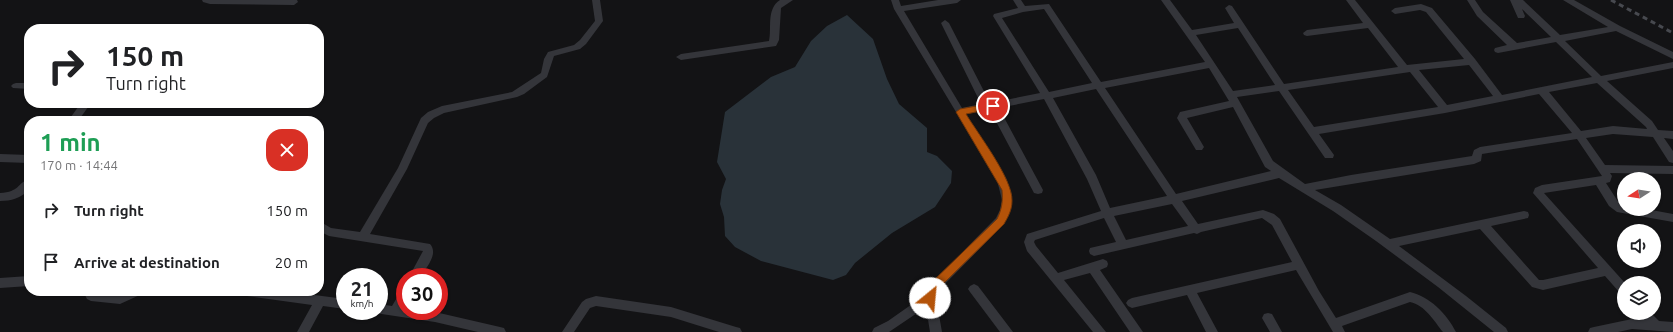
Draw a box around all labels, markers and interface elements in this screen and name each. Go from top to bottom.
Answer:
icon: right [40,40,92,92]
text: 150 m [106,40,184,71]
text: Turn right [106,73,186,93]
pin [976,89,1010,123]
icon: arrive [982,95,1004,117]
text: 1 min [40,129,101,156]
button: close [266,129,308,171]
text: 170 m · 14:44 [40,158,118,172]
north arrow [1617,172,1661,216]
map controls [1617,172,1661,320]
icon: right [40,199,62,221]
text: Turn right [74,202,144,219]
text: 150 m [266,202,308,219]
button: sound [1617,224,1661,268]
icon: arrive [40,251,62,273]
text: Arrive at destination [74,254,220,271]
text: 20 m [275,254,308,271]
speed limit sign: 30 [396,268,448,320]
button: layers [1617,276,1661,320]
text: 21 [351,277,373,300]
position arrow [909,277,951,319]
text: km/h [350,298,374,309]

